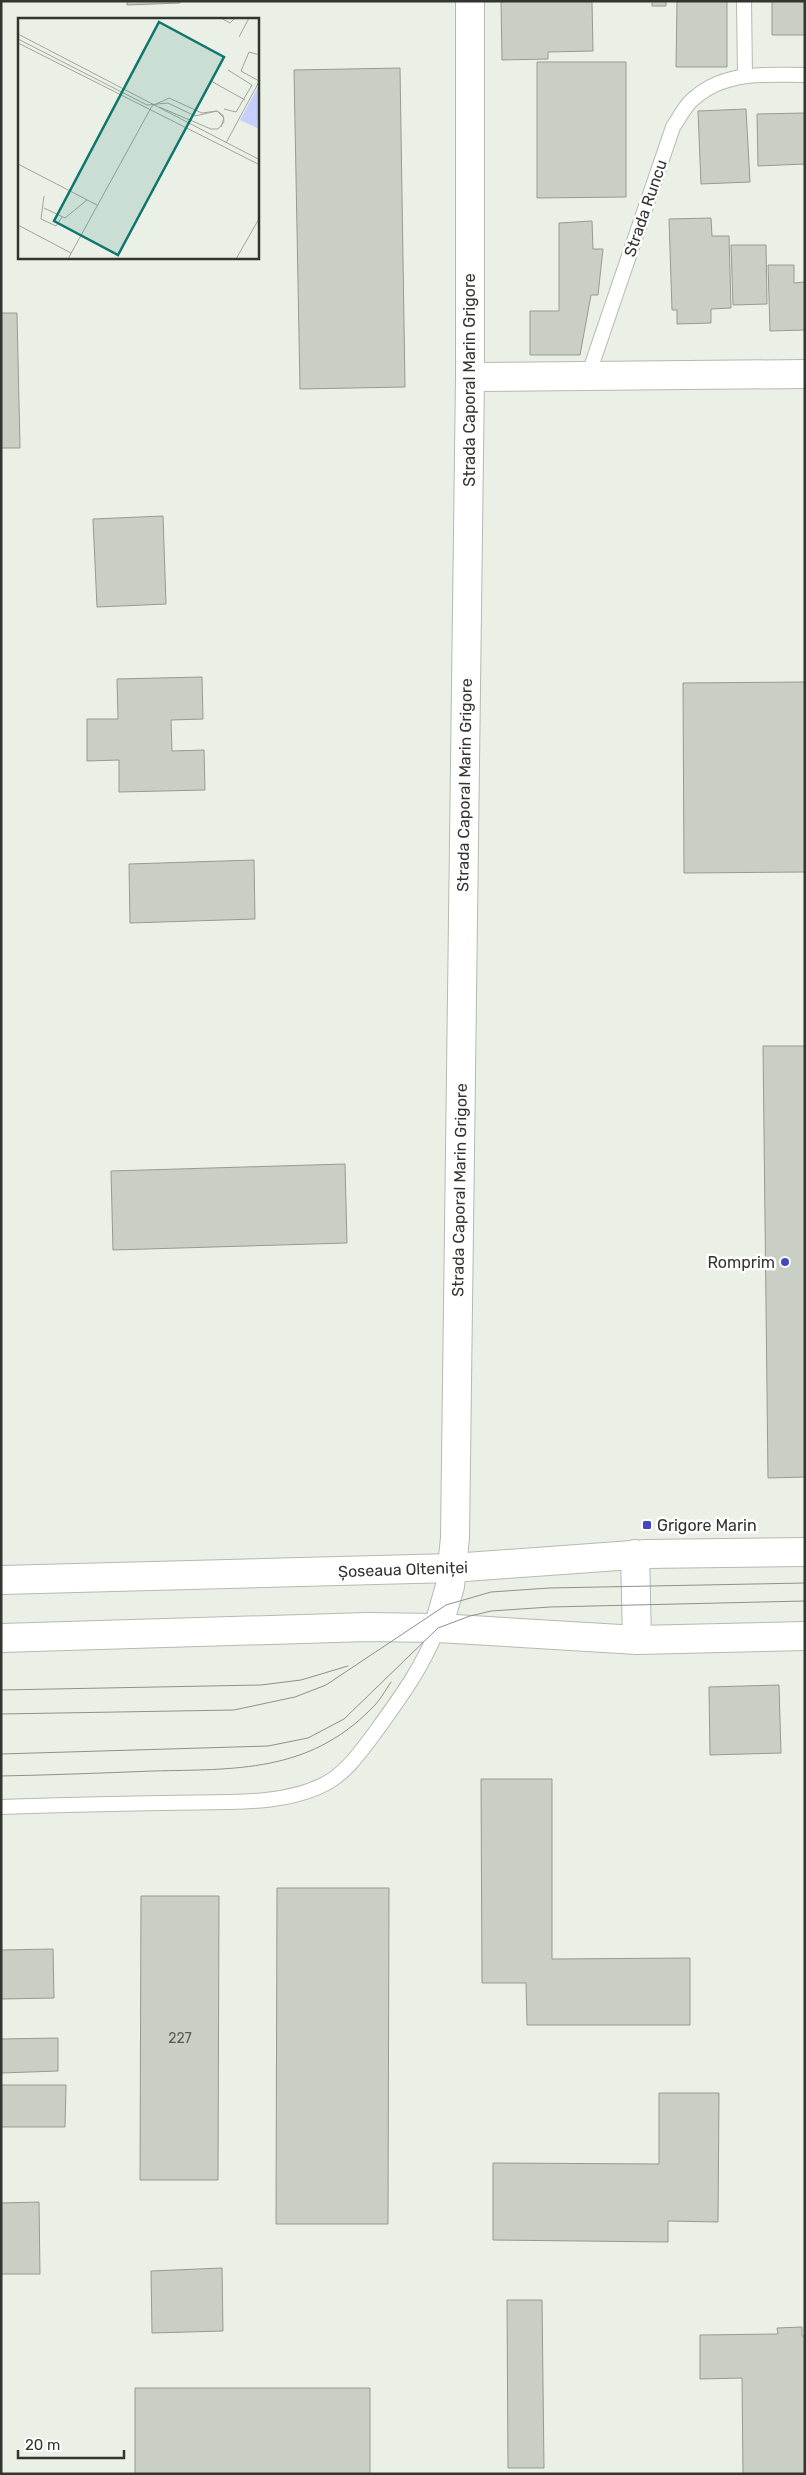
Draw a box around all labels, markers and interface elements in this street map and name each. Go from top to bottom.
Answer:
inset map [18,18,259,259]
street label: Strada Runcu [620,157,671,259]
street label: Strada Caporal Marin Grigore [460,273,479,487]
street label: Strada Caporal Marin Grigore [453,678,476,892]
street label: Strada Caporal Marin Grigore [448,1083,471,1297]
place label: Romprim [707,1253,775,1272]
marker: Romprim [779,1256,791,1268]
place label: Grigore Marin [657,1516,757,1535]
marker: Grigore Marin [641,1519,653,1531]
street label: Șoseaua Olteniței [338,1558,468,1581]
house number: 227 [168,2030,192,2047]
scale bar [18,2428,124,2460]
text: 20 m [25,2436,60,2454]

